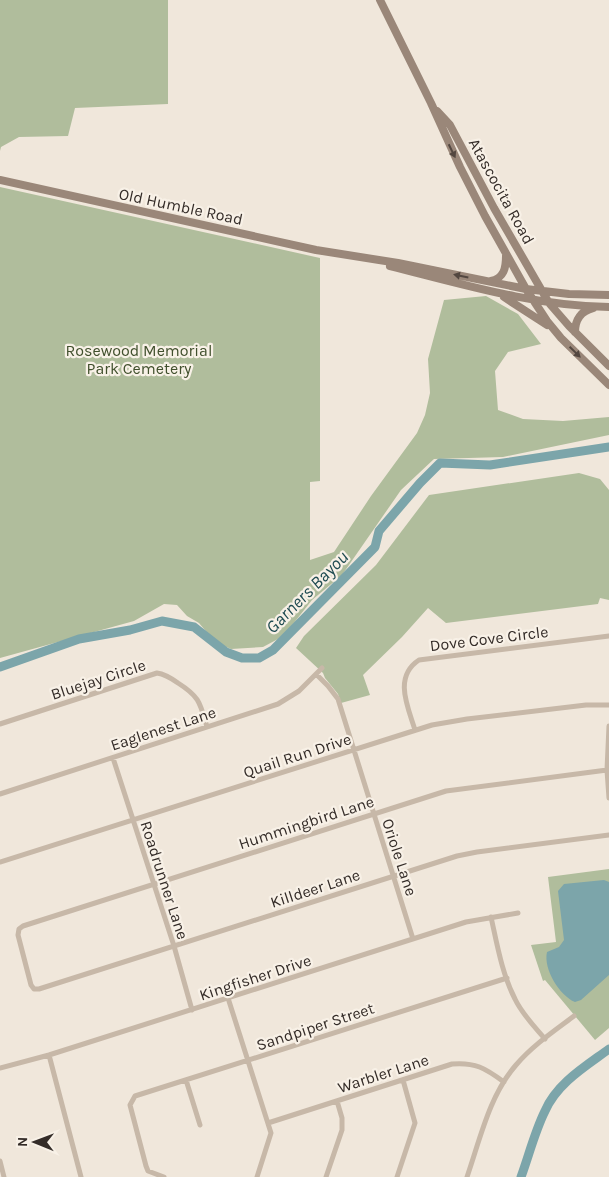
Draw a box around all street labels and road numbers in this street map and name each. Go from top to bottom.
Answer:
street label: Atascocita Road [465,135,538,247]
street label: Old Humble Road [117,184,245,229]
street label: Dove Cove Circle [429,622,549,655]
street label: Bluejay Circle [48,655,148,704]
street label: Eaglenest Lane [108,702,218,754]
street label: Quail Run Drive [241,729,353,782]
street label: Hummingbird Lane [236,792,376,853]
street label: Oriole Lane [378,816,421,898]
street label: Roadrunner Lane [136,818,193,942]
street label: Killdeer Lane [268,865,362,912]
street label: Kingfisher Drive [197,950,314,1005]
street label: Sandpiper Street [254,998,376,1054]
street label: Warbler Lane [335,1050,431,1097]

